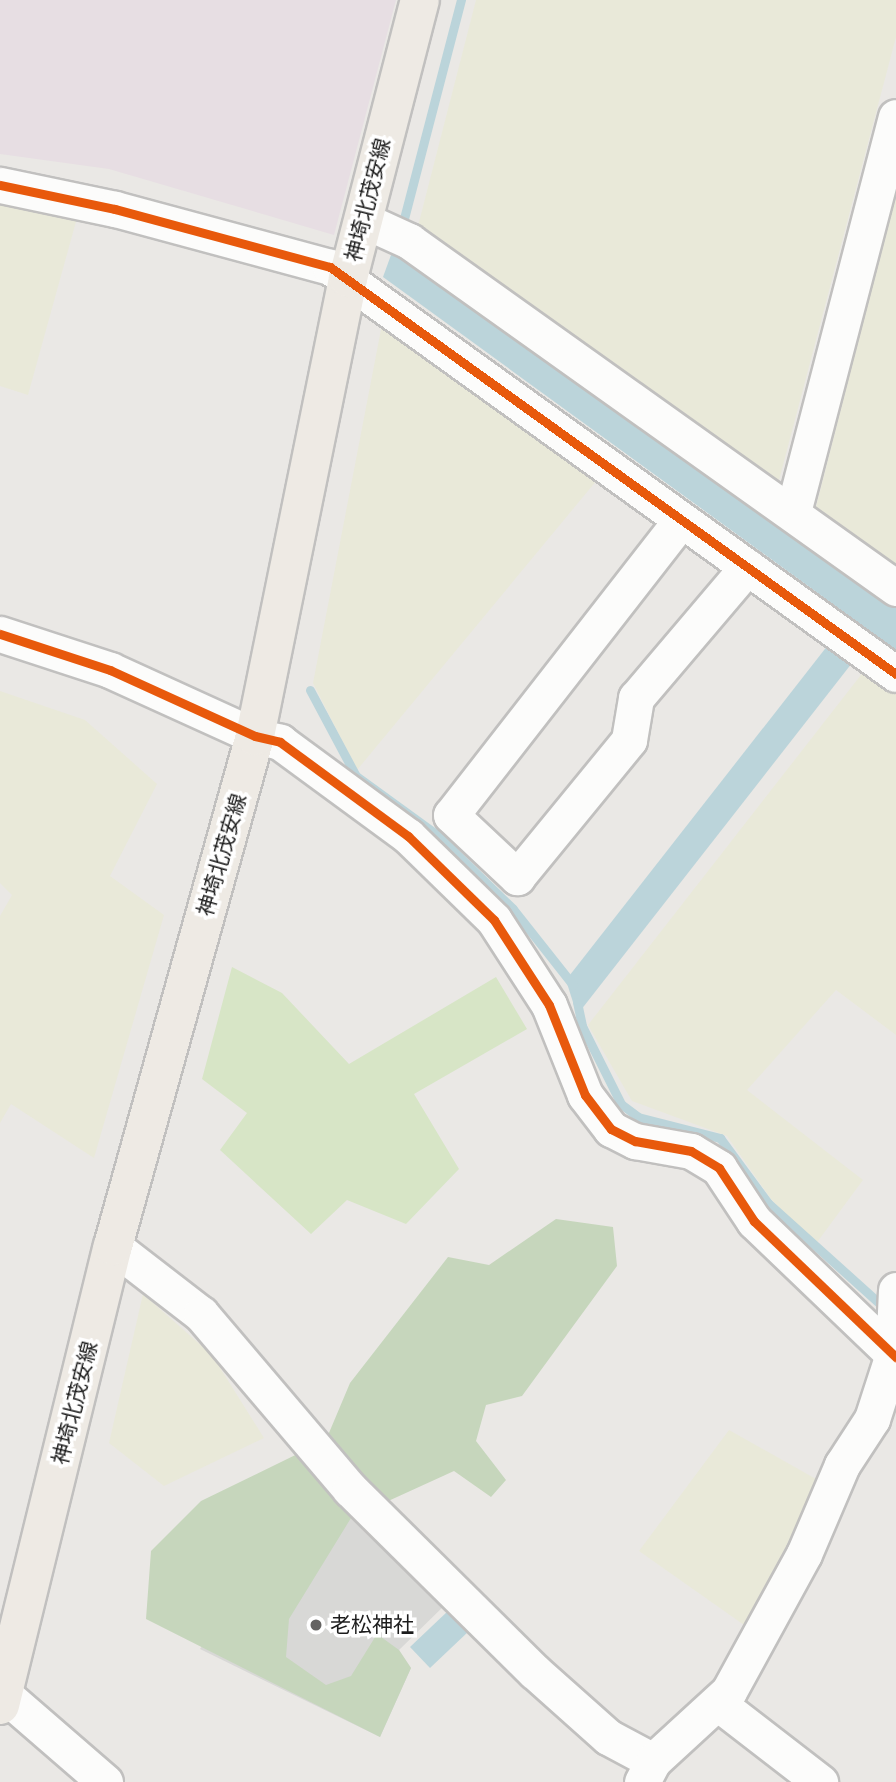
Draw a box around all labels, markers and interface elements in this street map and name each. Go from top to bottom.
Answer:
street label: 神埼北茂安線 [341,136,395,264]
street label: 神埼北茂安線 [193,791,251,919]
street label: 神埼北茂安線 [48,1339,102,1467]
place label: 老松神社 [330,1612,414,1638]
marker: 老松神社 [308,1617,324,1633]

